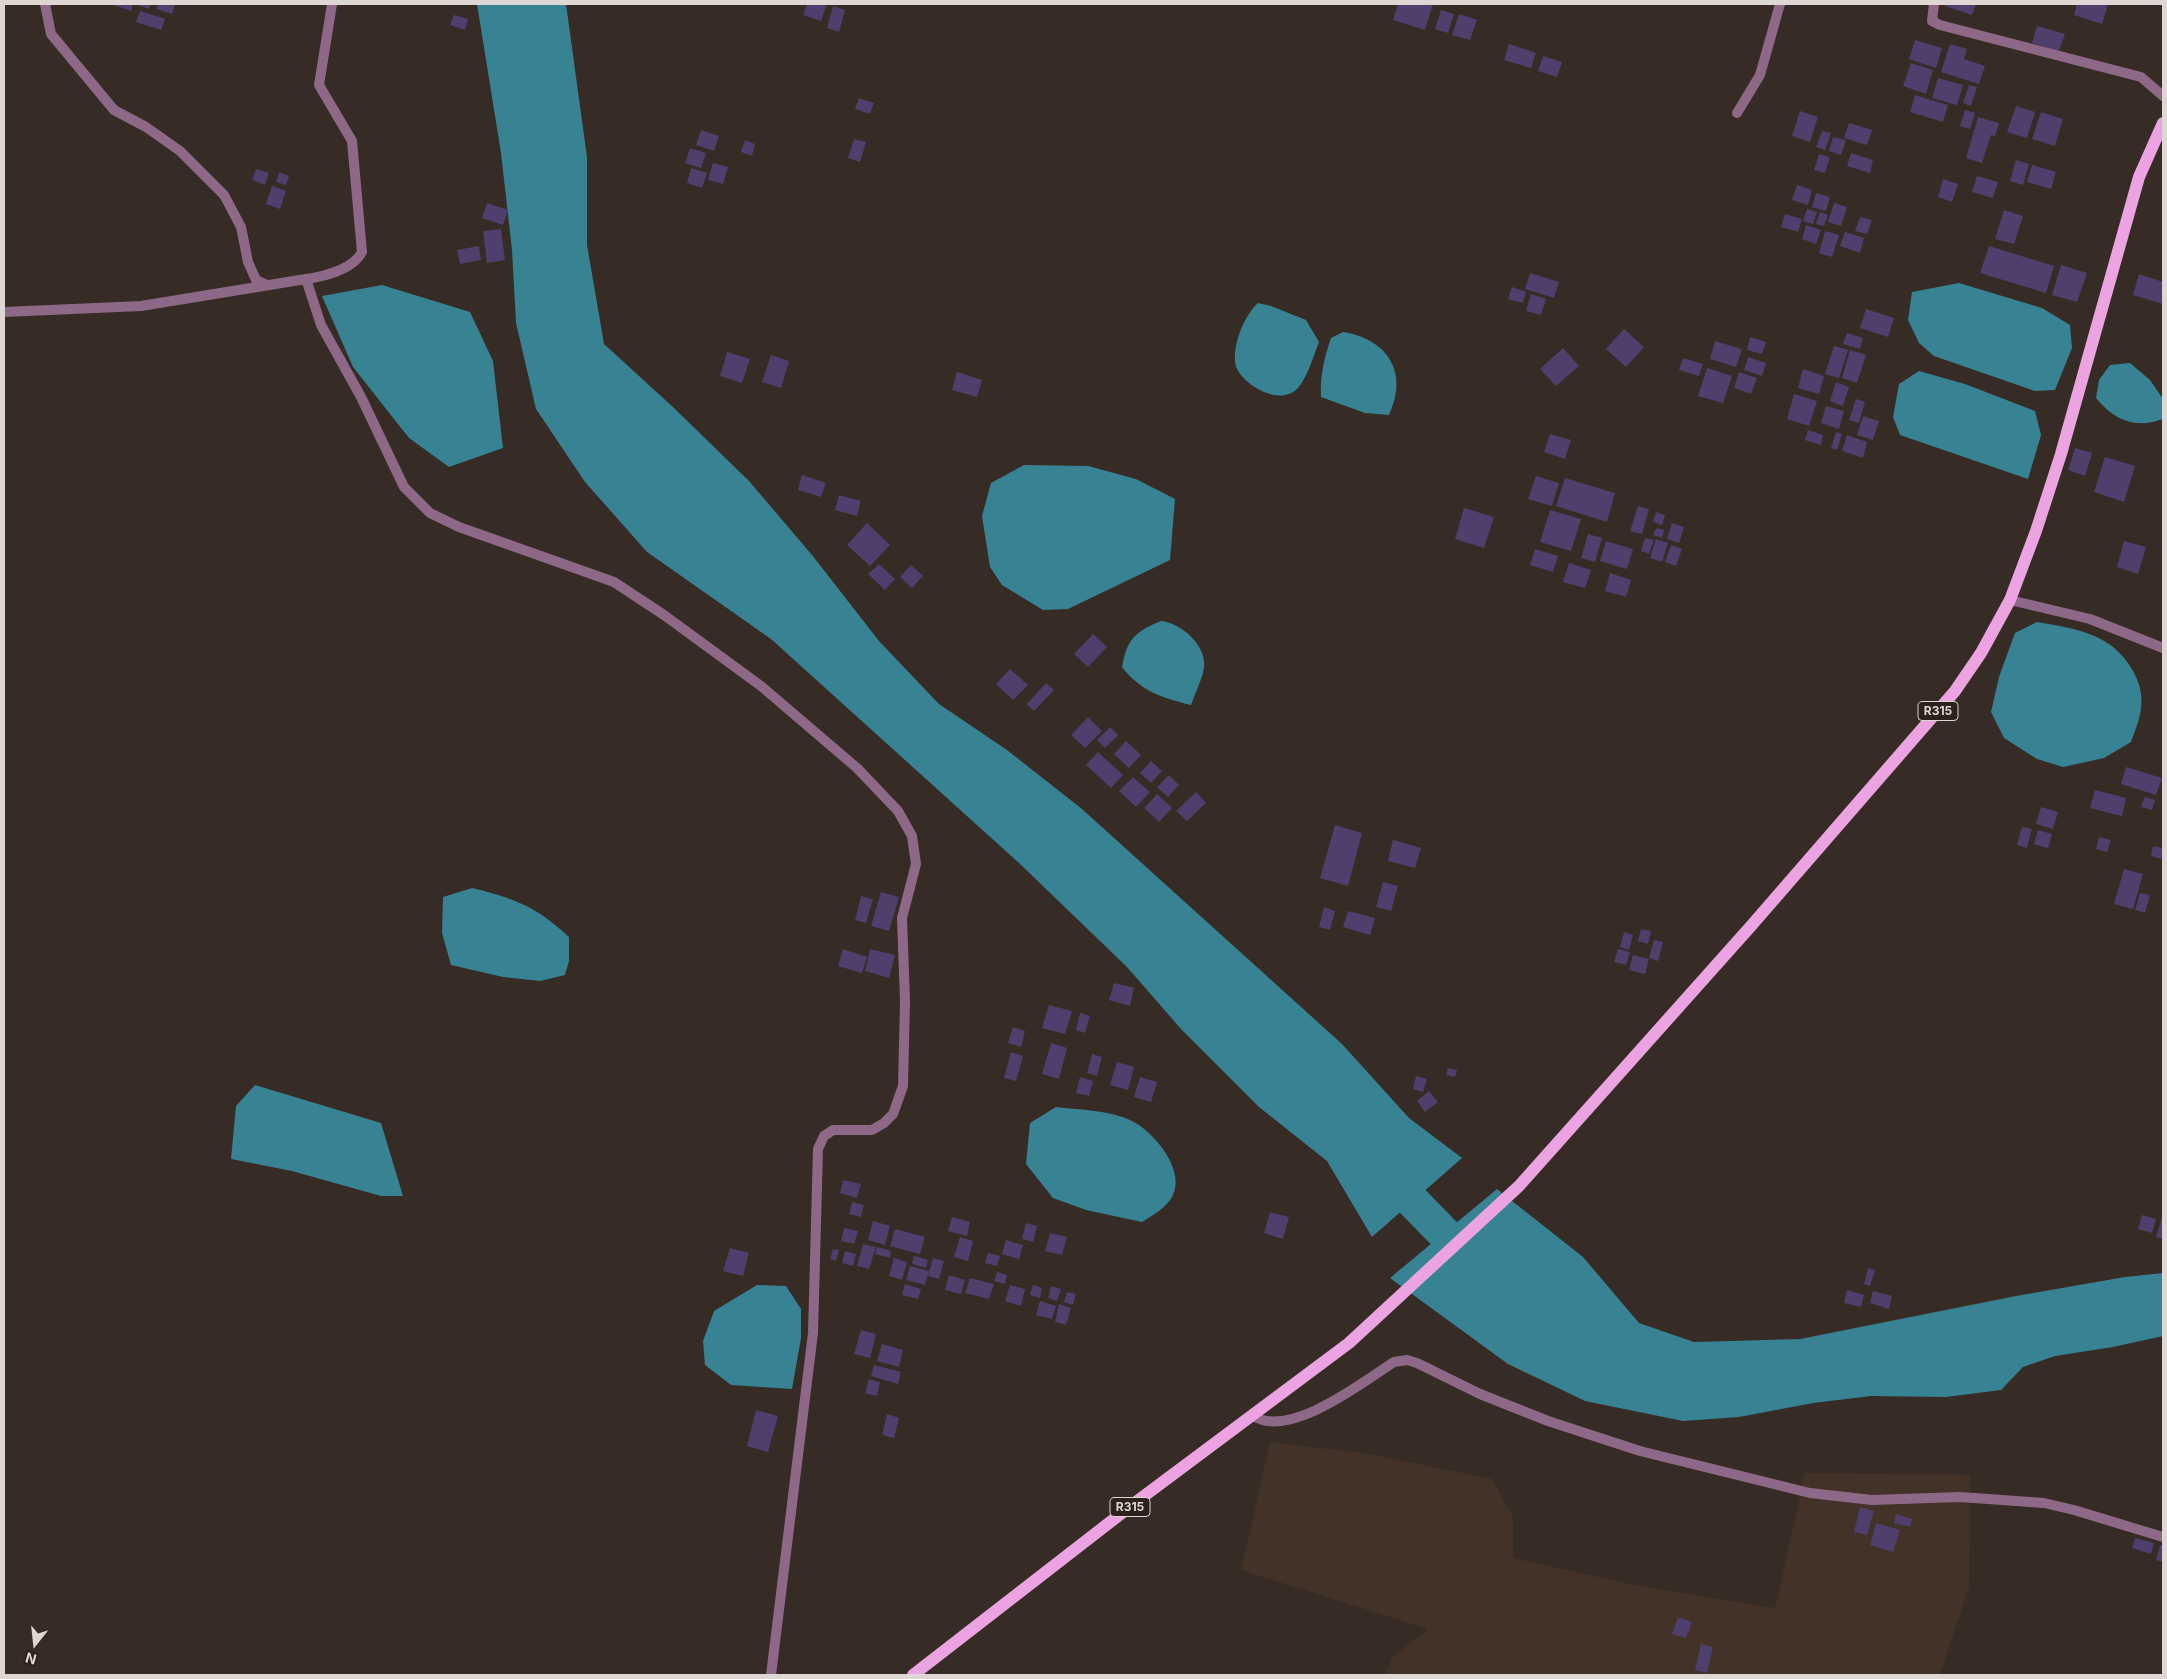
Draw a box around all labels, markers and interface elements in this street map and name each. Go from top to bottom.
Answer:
road number: R315 [1918,701,1958,720]
road number: R315 [1110,1498,1150,1516]
north arrow [10,1619,60,1669]
text: N [23,1649,38,1669]

